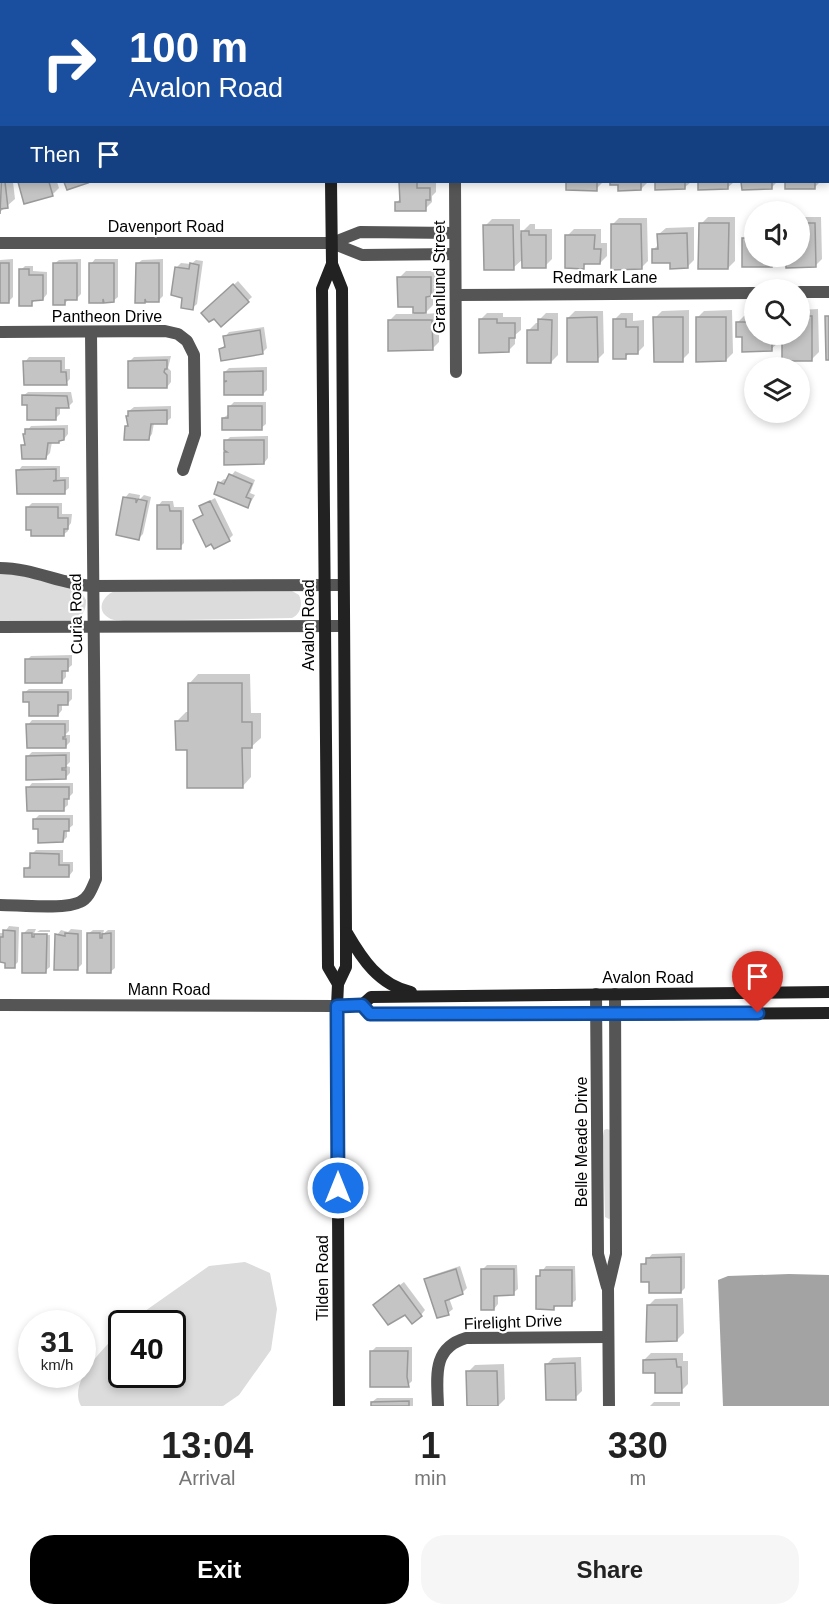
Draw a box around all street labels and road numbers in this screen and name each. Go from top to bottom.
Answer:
street label: Davenport Road [108,218,224,235]
street label: Granlund Street [431,220,448,333]
street label: Redmark Lane [553,269,658,286]
street label: Pantheon Drive [52,308,162,325]
street label: Curia Road [67,573,85,655]
street label: Avalon Road [300,579,317,671]
street label: Avalon Road [602,969,694,986]
street label: Mann Road [128,981,210,998]
street label: Belle Meade Drive [573,1077,590,1207]
street label: Tilden Road [314,1235,331,1321]
street label: Firelight Drive [463,1312,563,1332]

